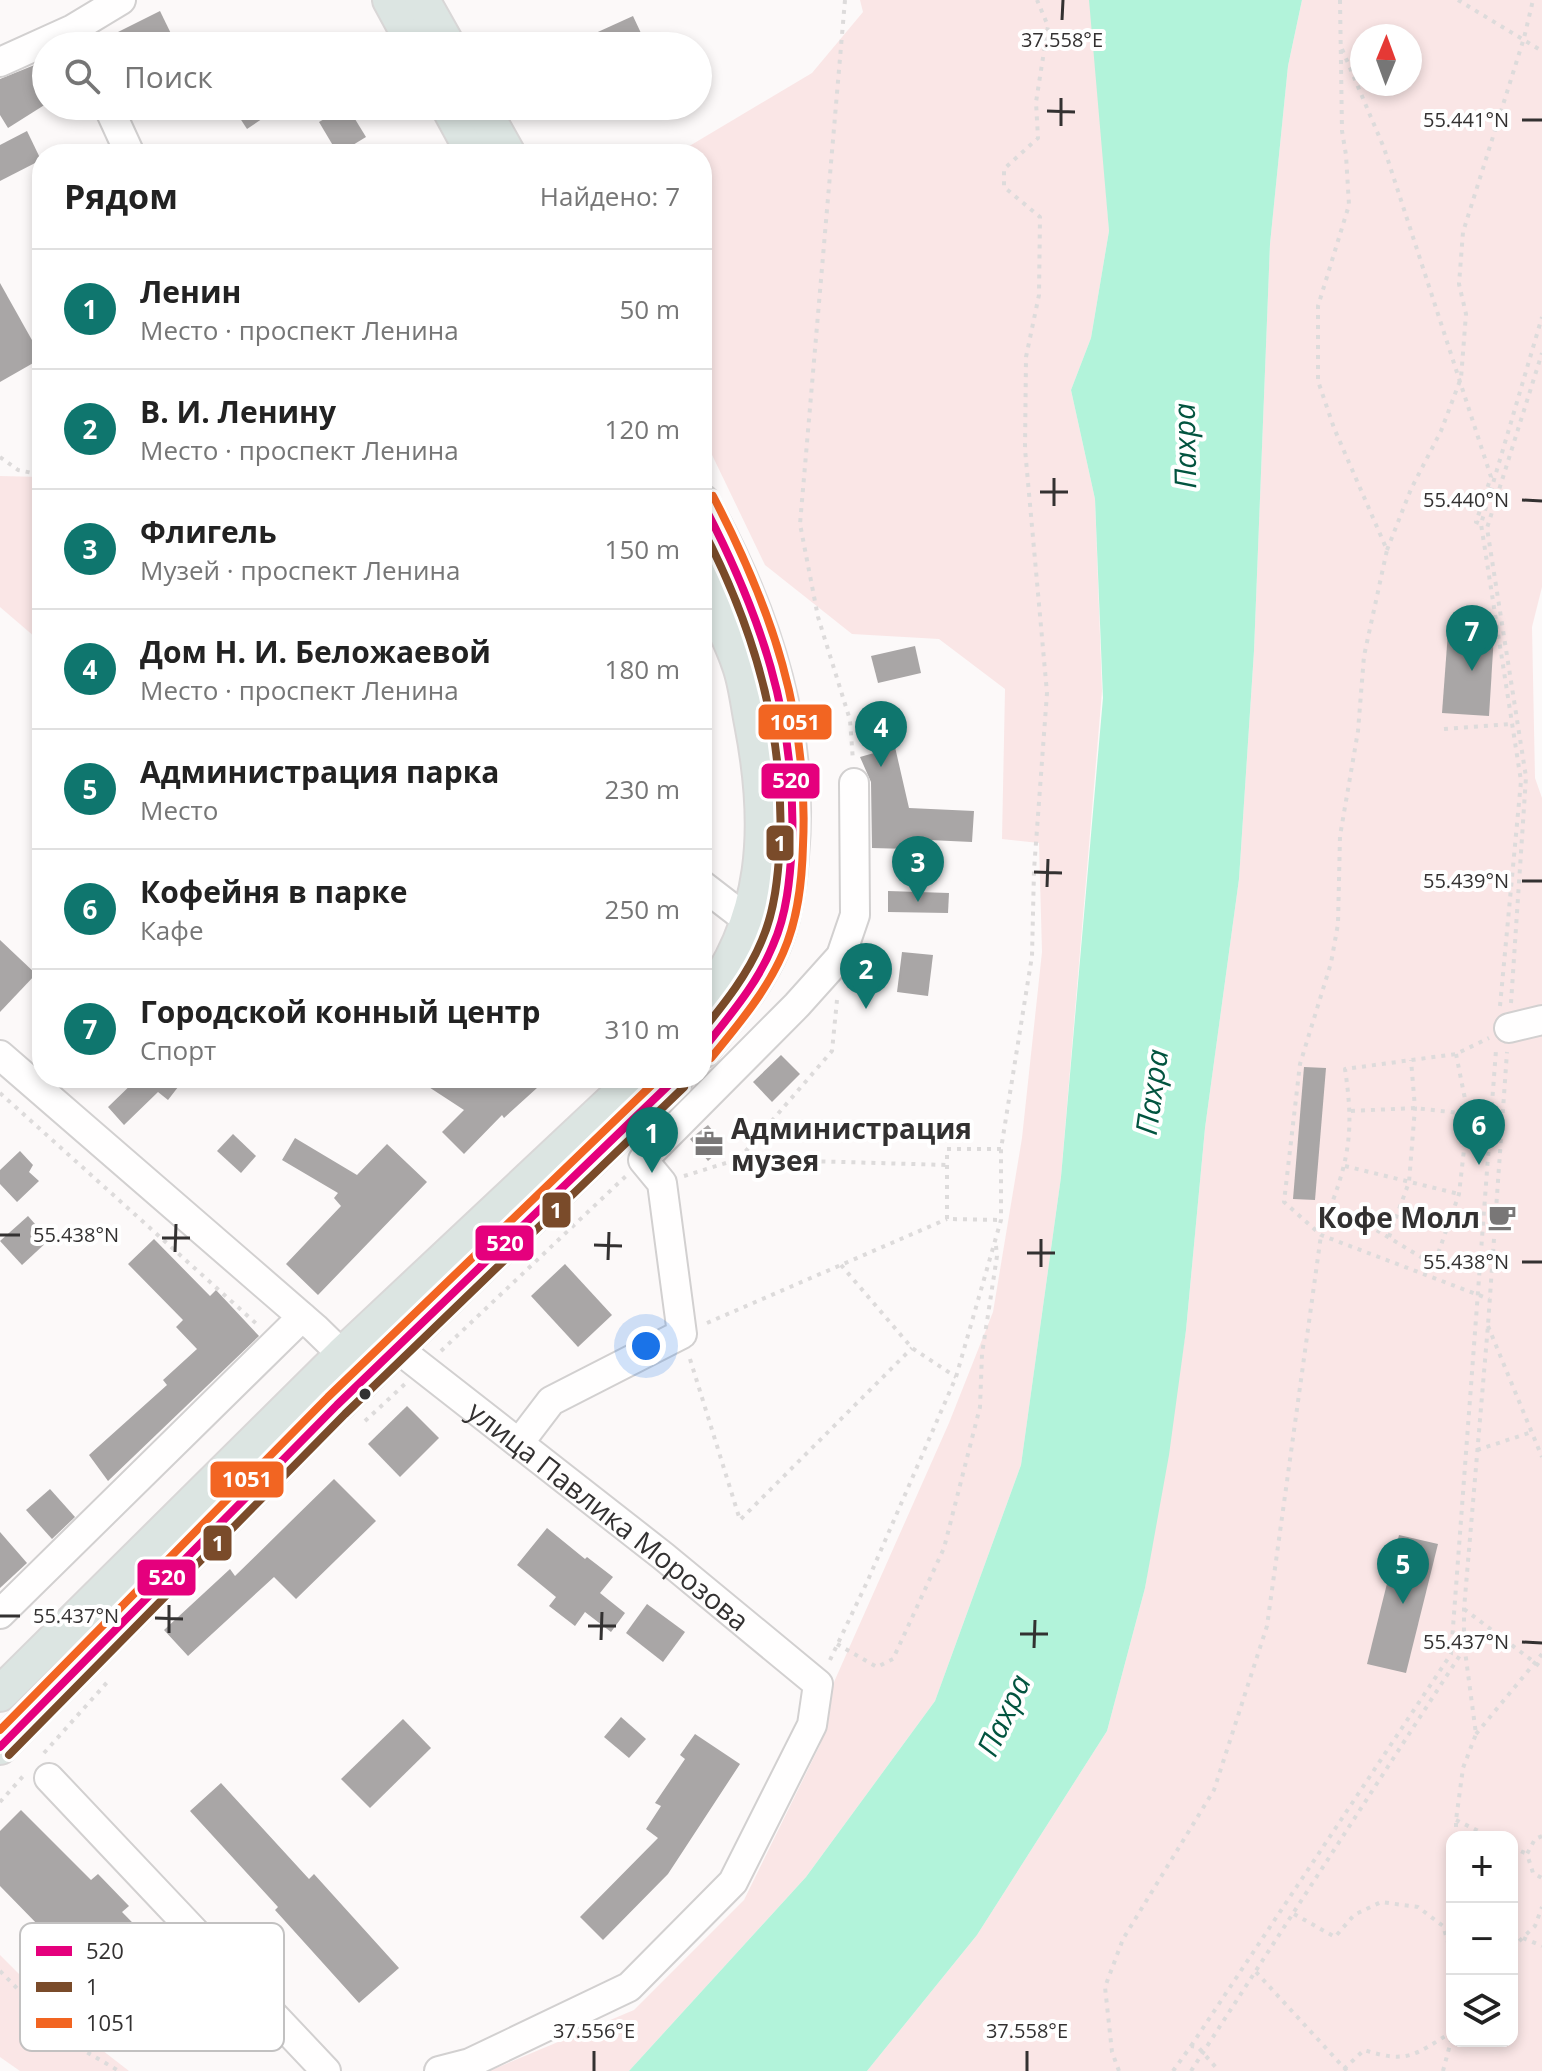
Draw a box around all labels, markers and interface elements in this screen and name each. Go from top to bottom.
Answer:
north arrow [1350,24,1422,96]
text: 37.558°E [1021,26,1103,53]
search box [32,32,712,120]
icon: search [60,54,104,98]
text: Поиск [124,56,213,97]
text: 55.441°N [1423,106,1509,133]
text: Рядом [64,173,178,219]
text: Найдено: 7 [540,178,680,214]
text: Ленин [140,271,241,312]
text: 1 [83,291,97,327]
text: 50 m [619,291,680,327]
text: Место · проспект Ленина [140,312,459,348]
text: В. И. Ленину [140,391,336,432]
water label: Пахра [1163,403,1205,489]
text: 2 [83,411,97,447]
text: 120 m [605,411,680,447]
text: Место · проспект Ленина [140,432,459,468]
text: 55.440°N [1423,486,1509,513]
text: Флигель [140,511,277,552]
text: 3 [83,531,97,567]
text: 150 m [605,531,680,567]
text: Музей · проспект Ленина [140,552,460,588]
pin: 7 [1446,605,1498,671]
text: Дом Н. И. Беложаевой [140,631,491,672]
text: 4 [83,651,97,687]
text: 180 m [605,651,680,687]
text: Место · проспект Ленина [140,672,459,708]
pin: 4 [855,701,907,767]
line badge: 1051 [757,703,833,741]
text: 1051 [770,706,820,736]
text: Администрация парка [140,751,499,792]
line badge: 520 [760,762,821,800]
text: 520 [772,764,810,794]
text: 5 [83,771,97,807]
text: 230 m [605,771,680,807]
text: Место [140,792,218,828]
line badge: 1 [765,824,795,862]
text: 1 [774,827,786,857]
pin: 3 [892,836,944,902]
text: 55.439°N [1423,867,1509,894]
text: Кофейня в парке [140,871,408,912]
text: 6 [83,891,97,927]
text: 250 m [605,891,680,927]
text: Кафе [140,912,204,948]
pin: 2 [840,943,892,1009]
text: Городской конный центр [140,991,540,1032]
text: 7 [83,1011,97,1047]
text: 310 m [605,1011,680,1047]
text: Спорт [140,1032,216,1068]
water label: Пахра [1125,1047,1177,1137]
pin: 6 [1453,1099,1505,1165]
pin: 1 [626,1107,678,1173]
place label: Администрация музея [731,1109,972,1179]
office icon: Администрация музея [694,1129,724,1159]
line badge: 1 [541,1191,572,1229]
text: 1 [550,1194,562,1224]
place label: Кофе Молл [1317,1198,1480,1236]
cafe icon: Кофе Молл [1487,1202,1517,1232]
text: 55.438°N [33,1221,119,1248]
line badge: 520 [474,1224,535,1262]
text: 520 [486,1227,524,1257]
text: 55.438°N [1423,1248,1509,1275]
your location [626,1326,666,1366]
unlabelled marker [357,1386,373,1402]
street label: улица Павлика Морозова [460,1392,758,1639]
line badge: 1051 [209,1460,285,1499]
text: 1051 [222,1463,272,1493]
line badge: 1 [202,1524,233,1562]
text: 1 [212,1527,224,1557]
pin: 5 [1377,1538,1429,1604]
line badge: 520 [136,1558,197,1597]
text: 520 [148,1561,186,1591]
text: 55.437°N [33,1602,119,1629]
text: 55.437°N [1423,1628,1509,1655]
water label: Пахра [966,1667,1040,1763]
map controls [1446,1831,1518,2047]
button: + [1446,1831,1518,1903]
button: − [1446,1903,1518,1975]
legend [20,1923,284,2051]
text: 520 [86,1935,124,1965]
text: 1 [86,1971,99,2001]
button: layers [1446,1975,1518,2047]
text: 1051 [86,2007,136,2037]
text: 37.556°E [553,2017,635,2044]
text: 37.558°E [986,2017,1068,2044]

